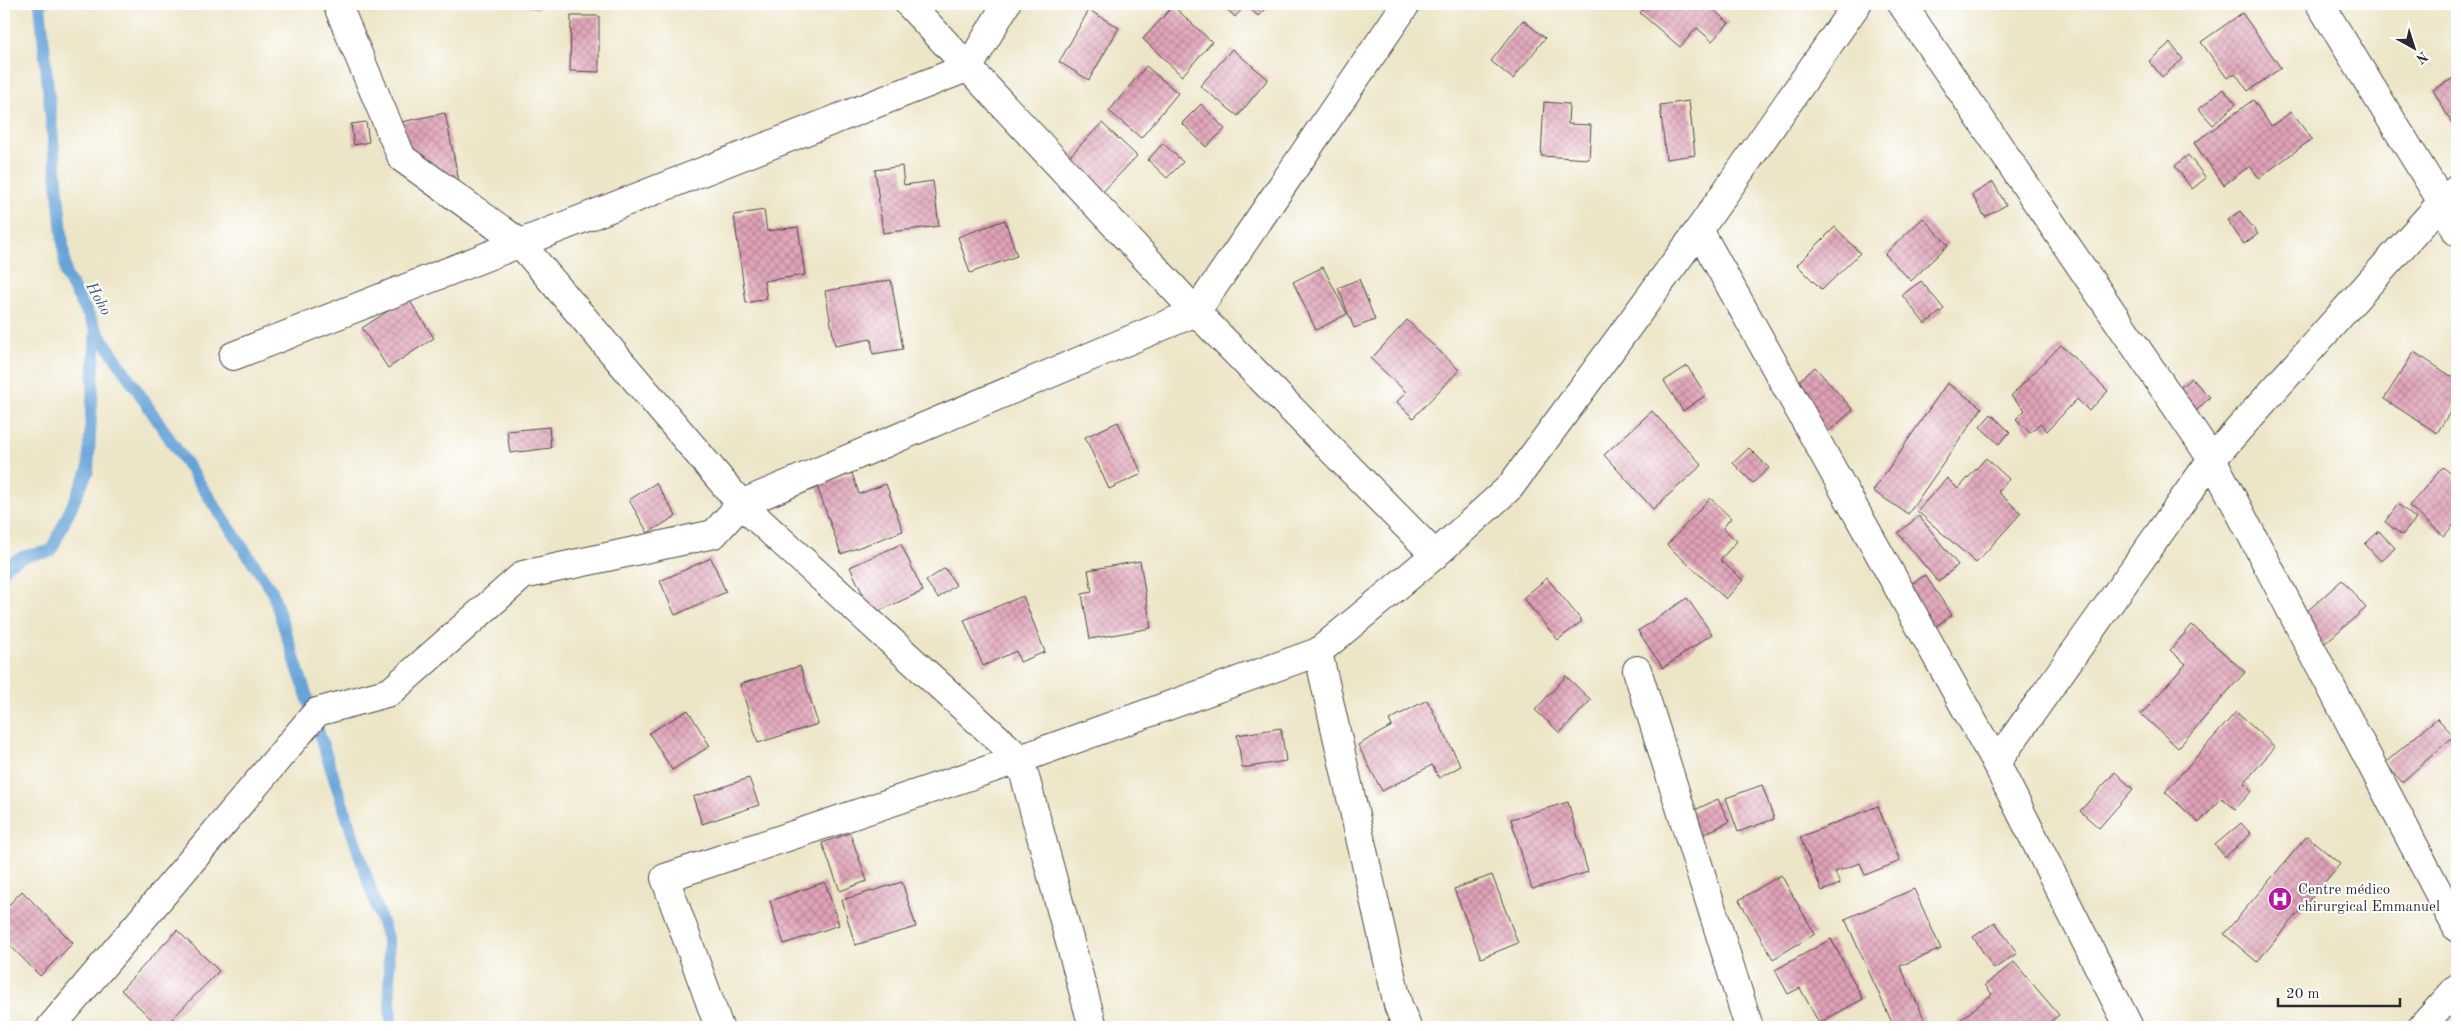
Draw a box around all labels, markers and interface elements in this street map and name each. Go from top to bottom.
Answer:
north arrow [2388,22,2438,72]
text: N [2413,49,2430,66]
water label: Hoho [82,279,114,319]
place label: Centre médico chirurgical Emmanuel [2298,883,2440,915]
hospital icon: Centre médico chirurgical Emmanuel [2267,886,2293,912]
scale bar [2278,976,2401,1008]
text: 20 m [2286,987,2320,1002]

